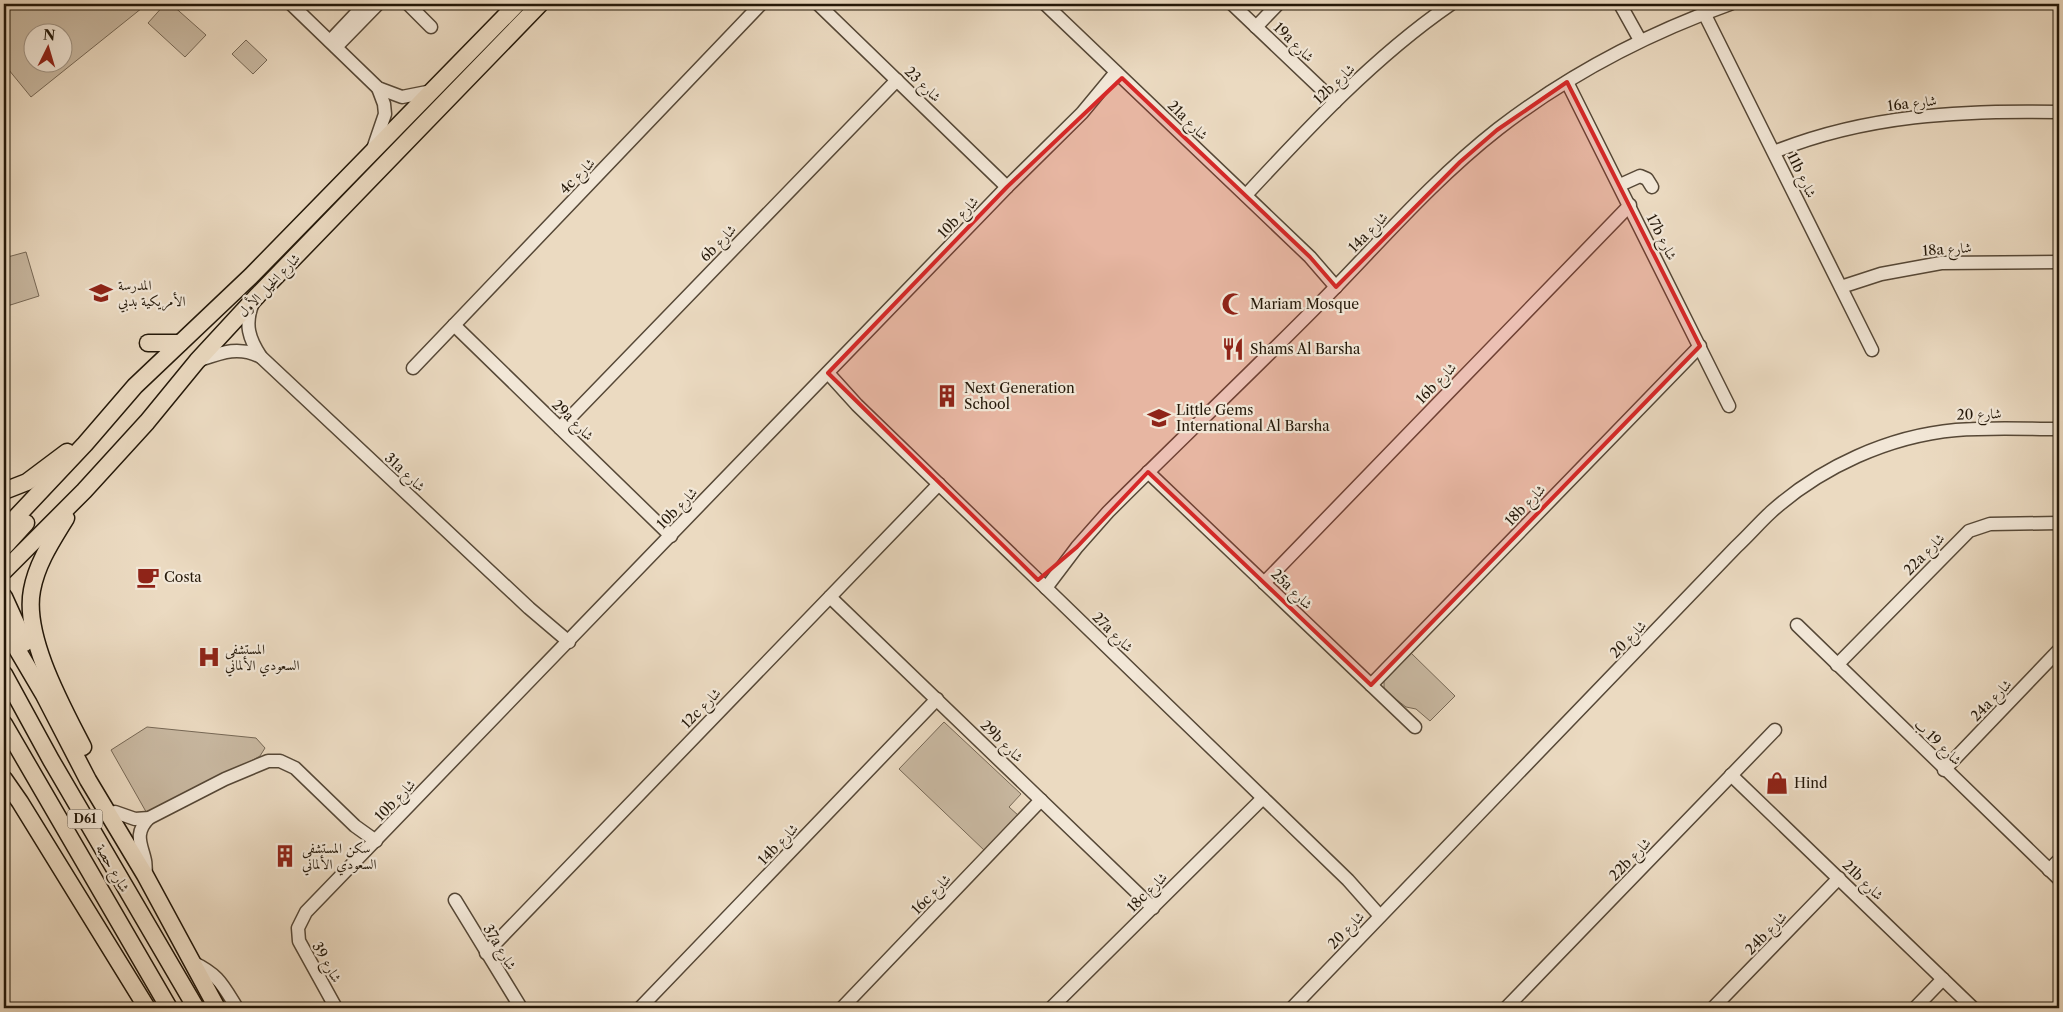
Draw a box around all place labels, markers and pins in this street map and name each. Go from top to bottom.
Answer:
place label: المدرسة الأمريكية بدبي [118,276,185,313]
school or university icon: المدرسة الأمريكية بدبي [88,280,114,306]
mosque icon: Mariam Mosque [1220,291,1246,317]
place label: Mariam Mosque [1250,295,1359,313]
restaurant icon: Shams Al Barsha [1220,336,1246,362]
place label: Shams Al Barsha [1250,340,1361,358]
place label: Next Generation School [964,379,1075,413]
building icon: Next Generation School [934,383,960,409]
place label: Little Gems International Al Barsha [1176,401,1330,435]
school or university icon: Little Gems International Al Barsha [1146,405,1172,431]
cafe icon: Costa [135,564,161,590]
place label: Costa [164,568,202,586]
place label: المستشفى السعودي الألماني [225,640,300,677]
hospital icon: المستشفى السعودي الألماني [196,644,222,670]
shop icon: Hind [1764,770,1790,796]
place label: Hind [1794,774,1828,792]
place label: سكن المستشفى السعودي الألماني [302,839,377,876]
building icon: سكن المستشفى السعودي الألماني [272,843,298,869]

